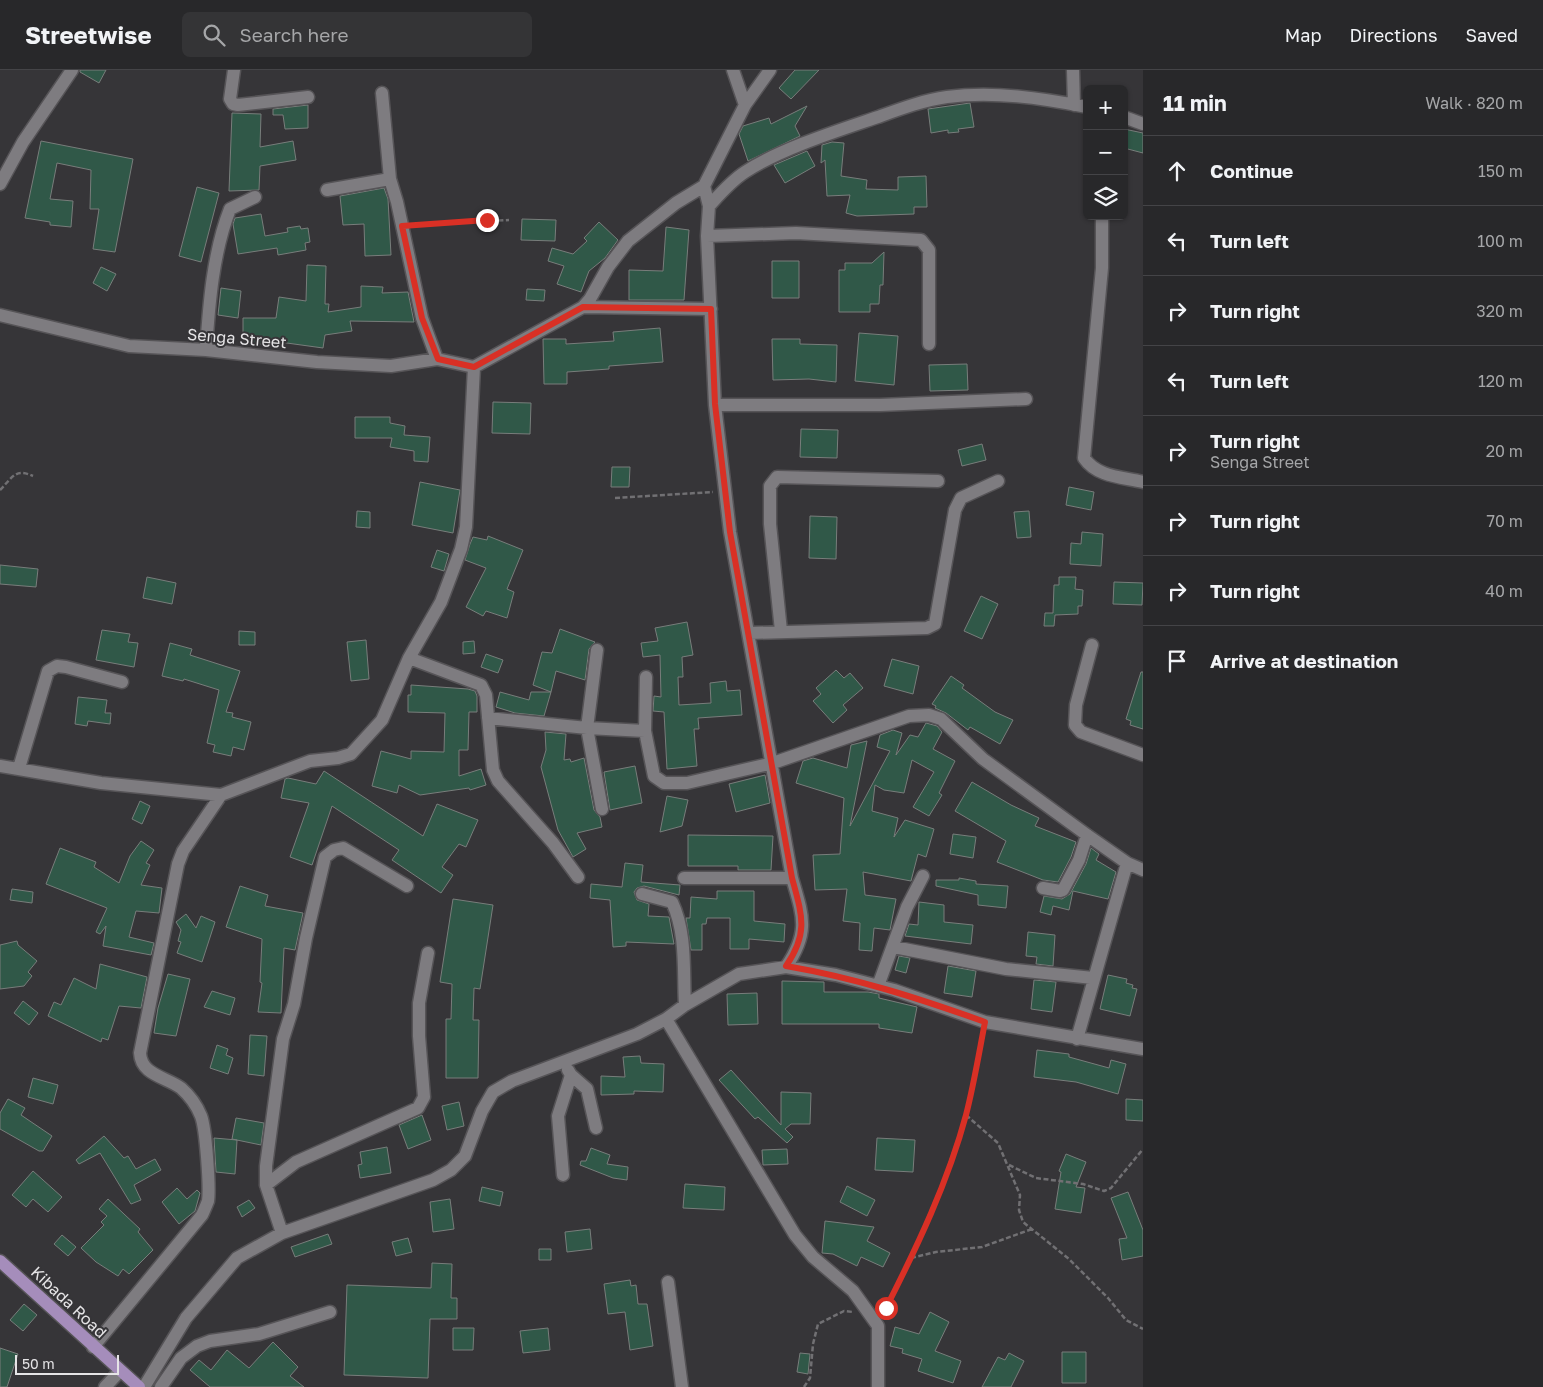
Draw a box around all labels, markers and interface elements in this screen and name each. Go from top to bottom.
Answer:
search box [182,12,532,57]
text: Streetwise [25,20,152,49]
icon: search [200,21,228,49]
text: Search here [240,23,348,46]
text: Map [1285,24,1321,46]
text: Directions [1349,24,1437,46]
text: Saved [1465,24,1518,46]
map controls [1083,85,1128,220]
button: + [1083,85,1128,130]
text: 11 min [1163,90,1227,116]
text: Walk · 820 m [1425,93,1523,113]
button: − [1083,130,1128,175]
icon: ahead [1163,157,1191,185]
text: Continue [1210,159,1293,182]
text: 150 m [1478,161,1523,181]
button: layers [1083,175,1128,220]
route end [476,209,499,232]
icon: left [1163,227,1191,255]
text: Turn left [1210,229,1289,252]
text: 100 m [1477,231,1523,251]
icon: right [1163,297,1191,325]
text: Turn right [1210,299,1300,322]
text: 320 m [1476,301,1523,321]
street label: Senga Street [187,324,287,352]
icon: left [1163,367,1191,395]
text: Turn left [1210,369,1289,392]
text: 120 m [1478,371,1523,391]
text: Turn right [1210,429,1300,452]
icon: right [1163,437,1191,465]
text: 20 m [1486,441,1523,461]
text: Senga Street [1210,452,1310,472]
icon: right [1163,507,1191,535]
text: Turn right [1210,509,1300,532]
text: 70 m [1486,511,1523,531]
icon: right [1163,577,1191,605]
text: Turn right [1210,579,1300,602]
text: 40 m [1485,581,1523,601]
icon: arrive [1163,647,1191,675]
text: Arrive at destination [1210,649,1398,672]
street label: Kibada Road [27,1262,111,1342]
route start [875,1297,898,1320]
scale bar [15,1352,119,1375]
text: 50 m [22,1355,55,1372]

